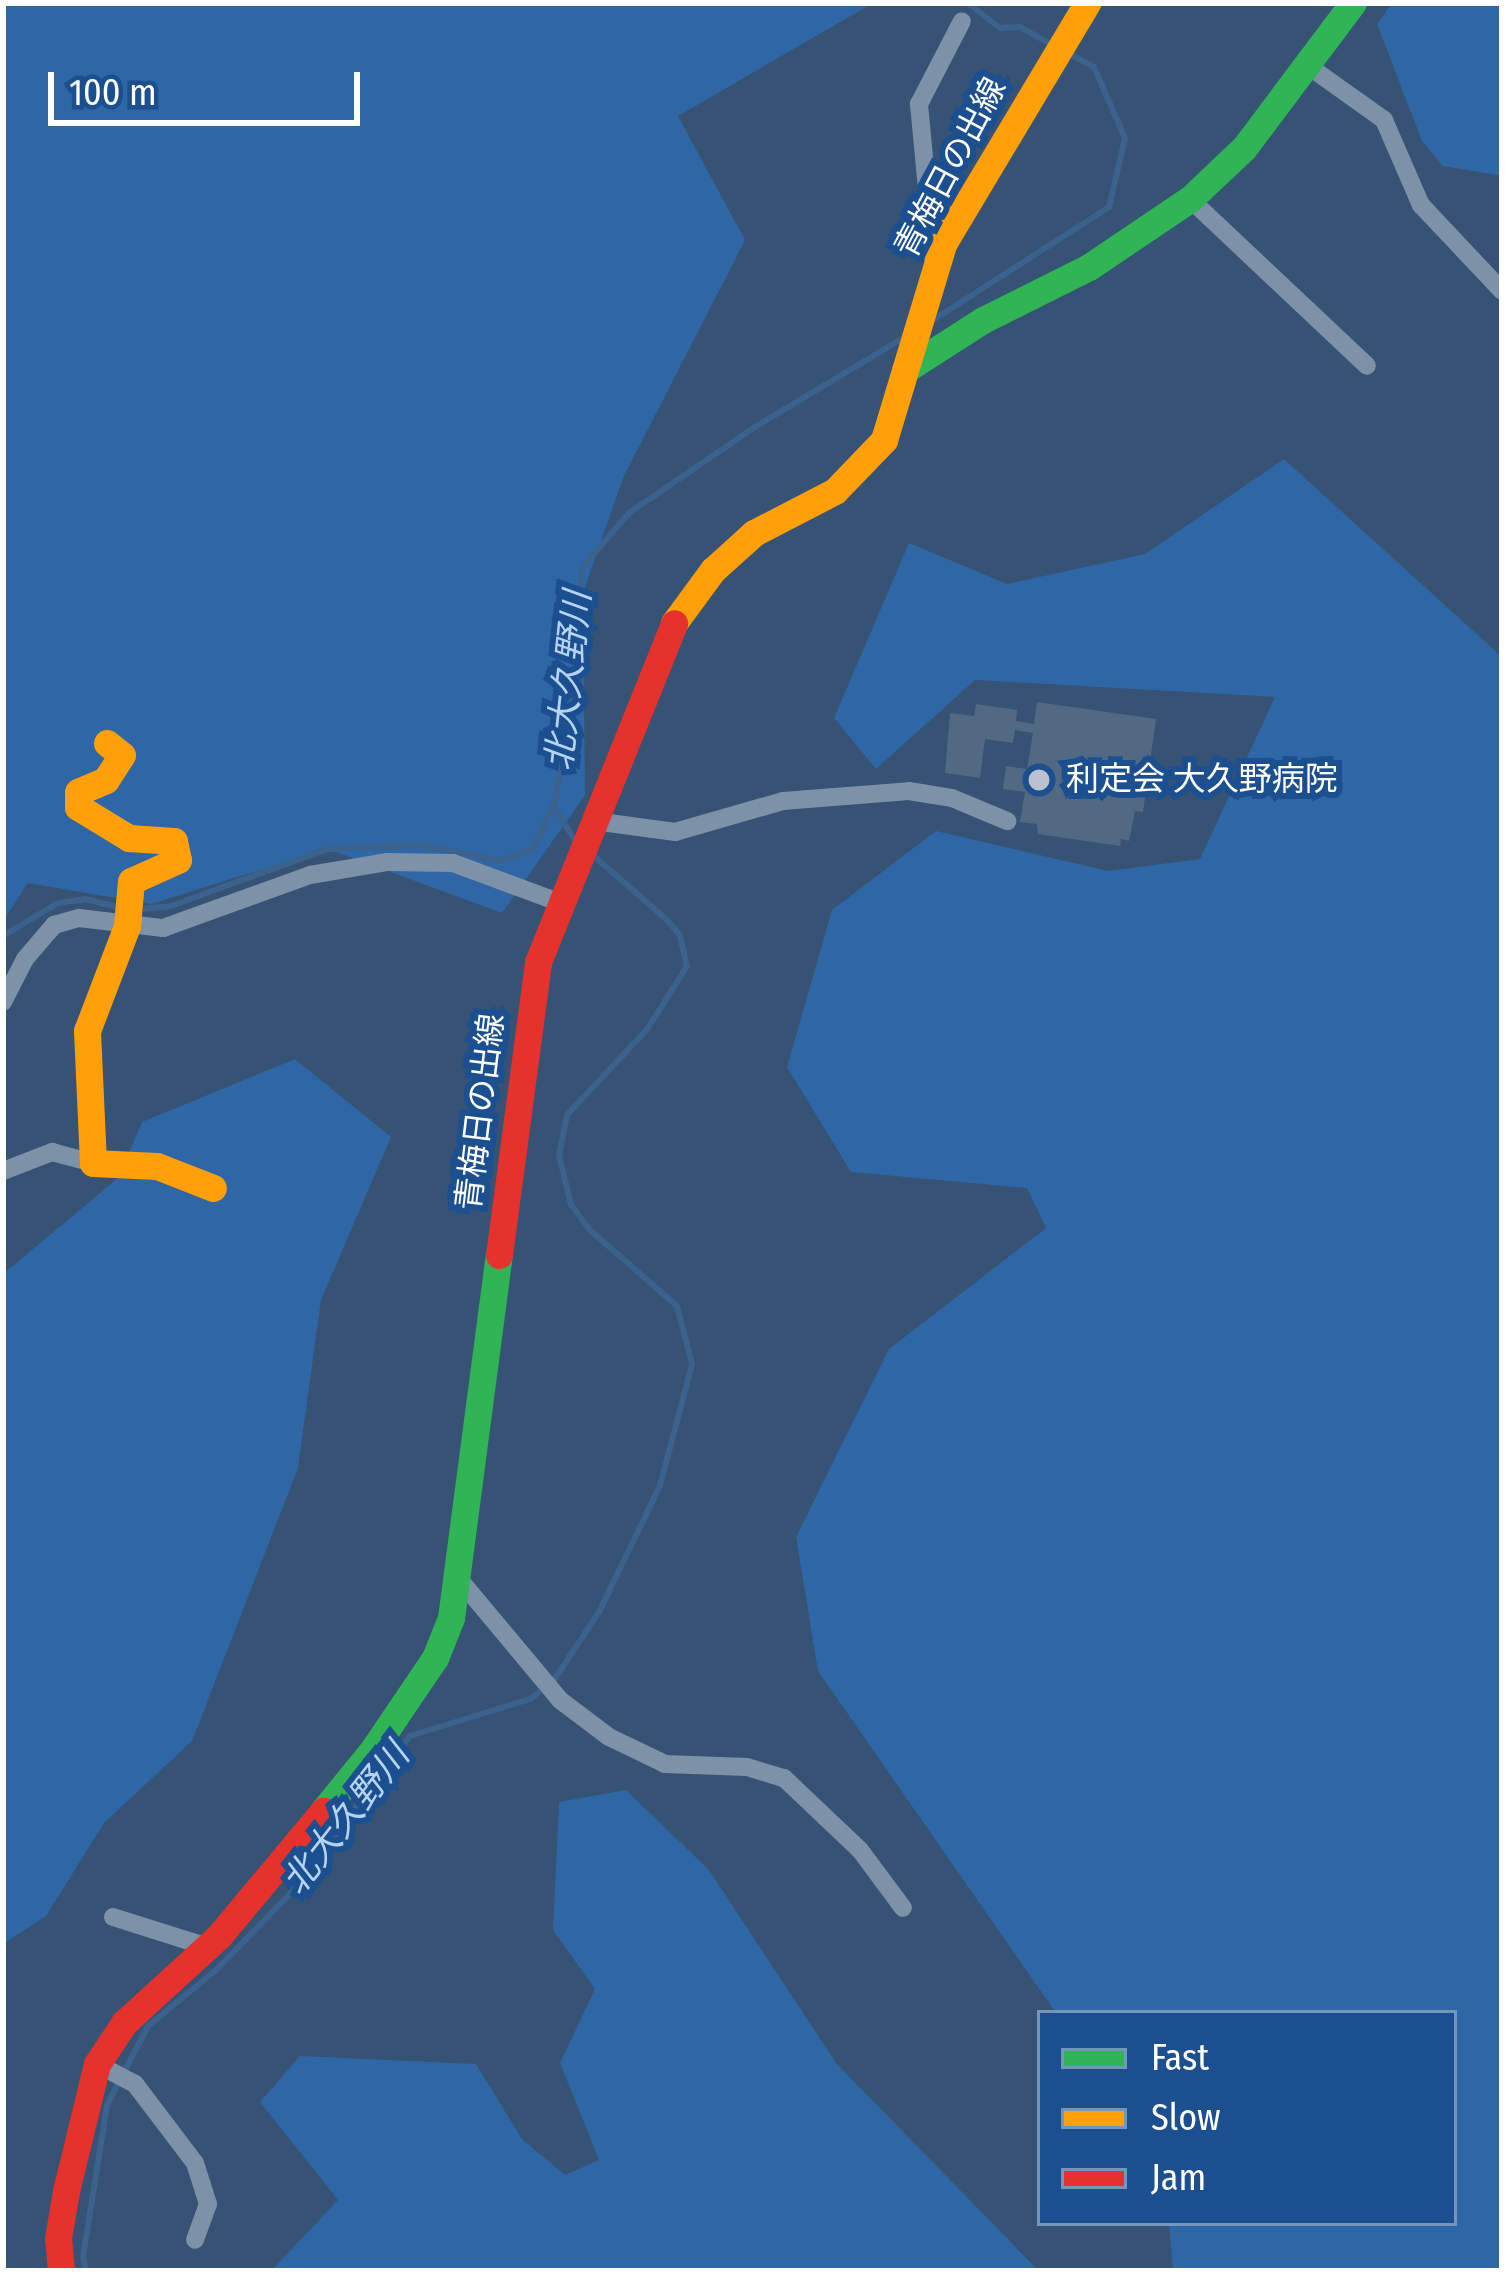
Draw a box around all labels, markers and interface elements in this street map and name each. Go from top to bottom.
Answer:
scale bar [54,48,366,122]
text: 100 m [69,71,157,115]
street label: 青梅日の出線 [887,71,1015,265]
water label: 北大久野川 [538,589,600,773]
place label: 利定会 大久野病院 [1066,760,1338,800]
marker: 利定会 大久野病院 [1023,764,1055,796]
street label: 青梅日の出線 [449,1011,513,1213]
water label: 北大久野川 [274,1735,418,1903]
legend [1037,2010,1457,2226]
text: Fast [1151,2036,1209,2080]
text: Slow [1151,2096,1221,2140]
text: Jam [1151,2156,1206,2200]

